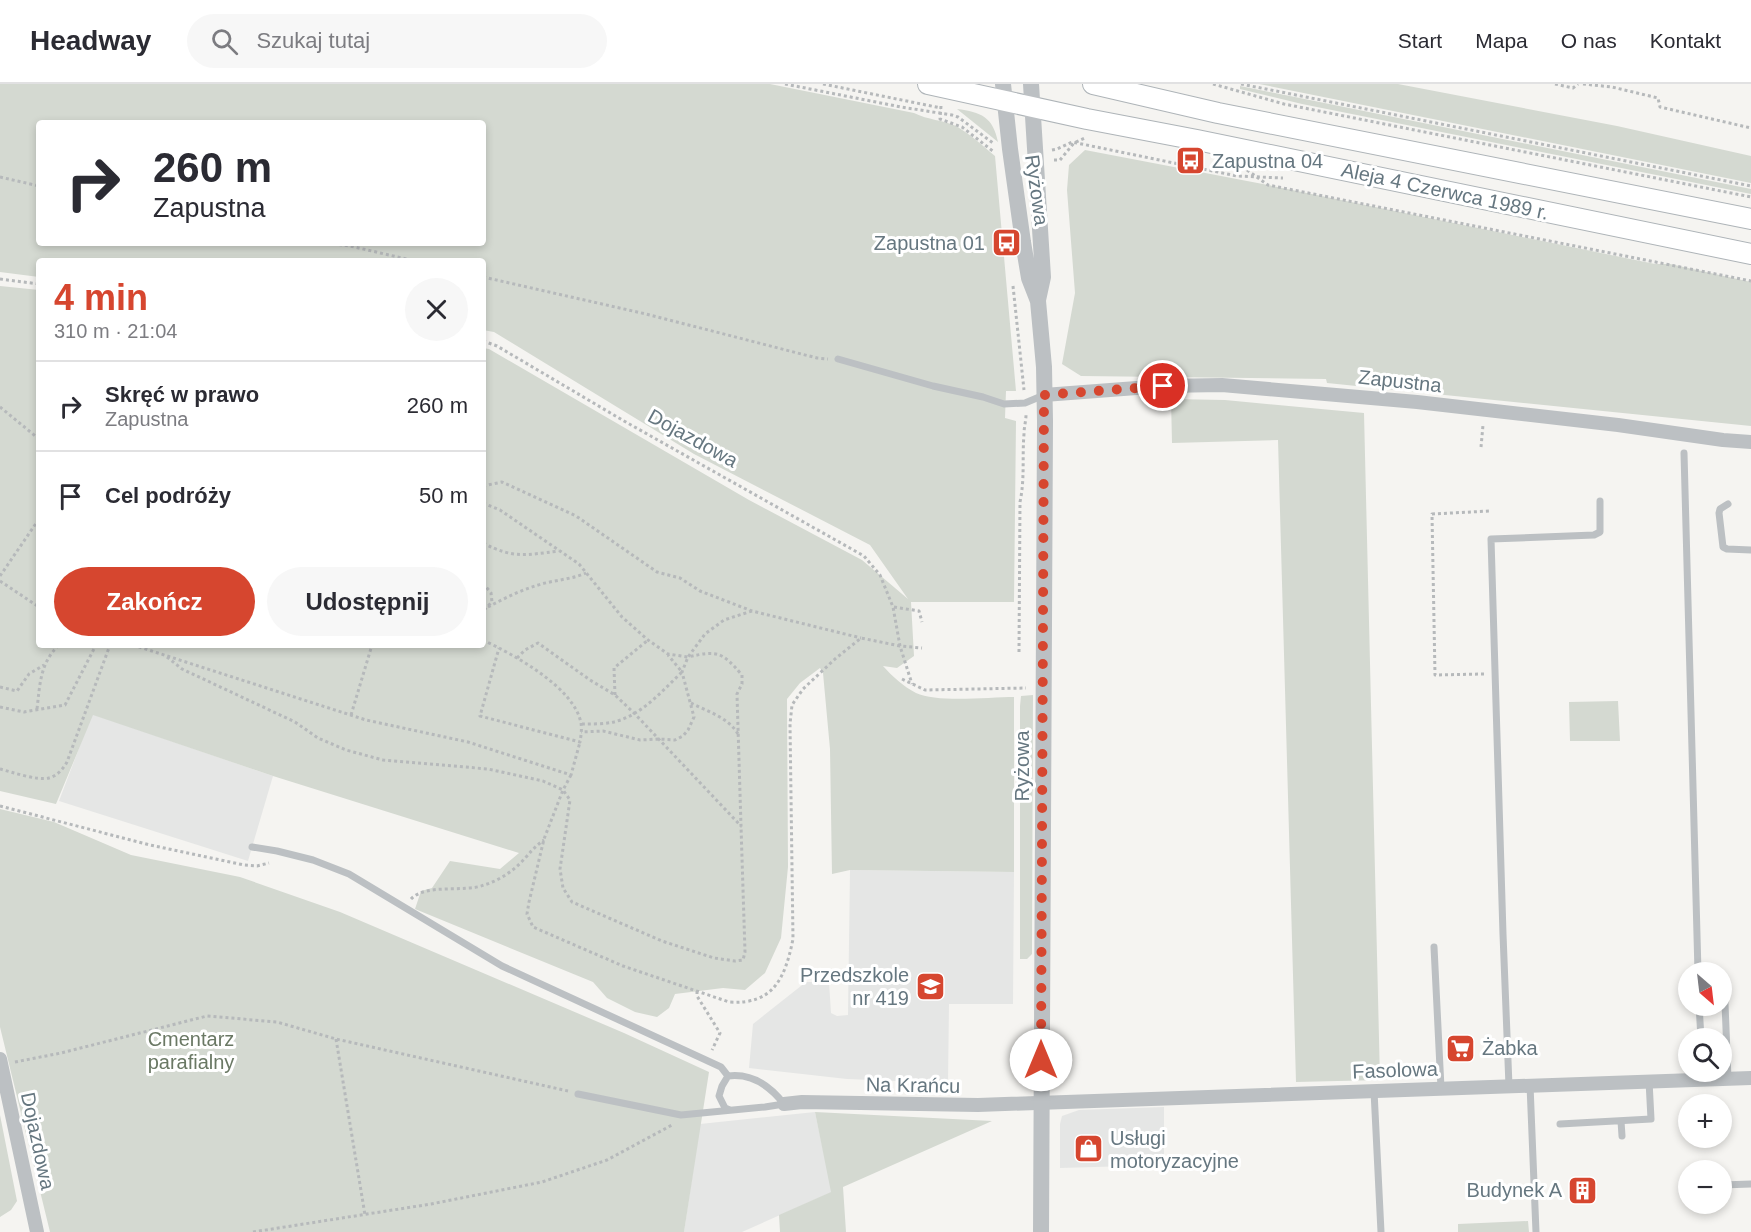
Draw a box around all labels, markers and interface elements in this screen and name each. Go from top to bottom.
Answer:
search box [187,14,607,68]
text: Headway [30,25,151,56]
icon: search [208,25,241,58]
text: Szukaj tutaj [256,28,370,53]
text: Start [1398,29,1442,52]
text: Mapa [1475,29,1528,52]
text: O nas [1561,29,1617,52]
text: Kontakt [1650,29,1721,52]
icon: right [54,144,132,222]
text: 260 m [153,144,272,191]
bus stop icon: Zapustna 04 [1175,145,1207,177]
place label: Zapustna 04 [1212,150,1323,172]
street label: Ryżowa [1021,153,1053,228]
street label: Aleja 4 Czerwca 1989 r. [1339,158,1551,224]
text: Zapustna [153,193,266,223]
bus stop icon: Zapustna 01 [990,227,1022,259]
place label: Zapustna 01 [874,232,985,254]
text: 4 min [54,277,148,318]
button: close [405,278,468,341]
text: 310 m · 21:04 [54,320,177,342]
pin [1137,360,1188,411]
street label: Zapustna [1357,366,1443,396]
icon: arrive [1146,369,1179,402]
text: Skręć w prawo [105,382,259,407]
icon: right [54,390,87,423]
text: 260 m [407,393,468,418]
street label: Dojazdowa [644,404,742,472]
text: Zapustna [105,408,188,430]
icon: arrive [54,480,87,513]
text: Cel podróży [105,483,231,508]
text: 50 m [419,483,468,508]
button: Zakończ [54,567,255,636]
button: Udostępnij [267,567,468,636]
street label: Ryżowa [1011,730,1033,802]
north arrow [1678,962,1732,1016]
map controls [1678,962,1732,1214]
place label: Przedszkole nr 419 [800,964,909,1009]
school or university icon: Przedszkole nr 419 [914,970,946,1002]
park label: Cmentarz parafialny [148,1028,234,1073]
position arrow [1009,1028,1073,1092]
button: search [1678,1028,1732,1082]
supermarket icon: Żabka [1445,1032,1477,1064]
place label: Żabka [1482,1037,1538,1059]
street label: Fasolowa [1352,1057,1439,1082]
street label: Na Krańcu [866,1073,960,1097]
street label: Dojazdowa [17,1090,59,1193]
button: + [1678,1094,1732,1148]
place label: Usługi motoryzacyjne [1110,1127,1239,1172]
shop icon: Usługi motoryzacyjne [1073,1133,1105,1165]
button: − [1678,1160,1732,1214]
building icon: Budynek A [1567,1174,1599,1206]
place label: Budynek A [1466,1179,1563,1201]

